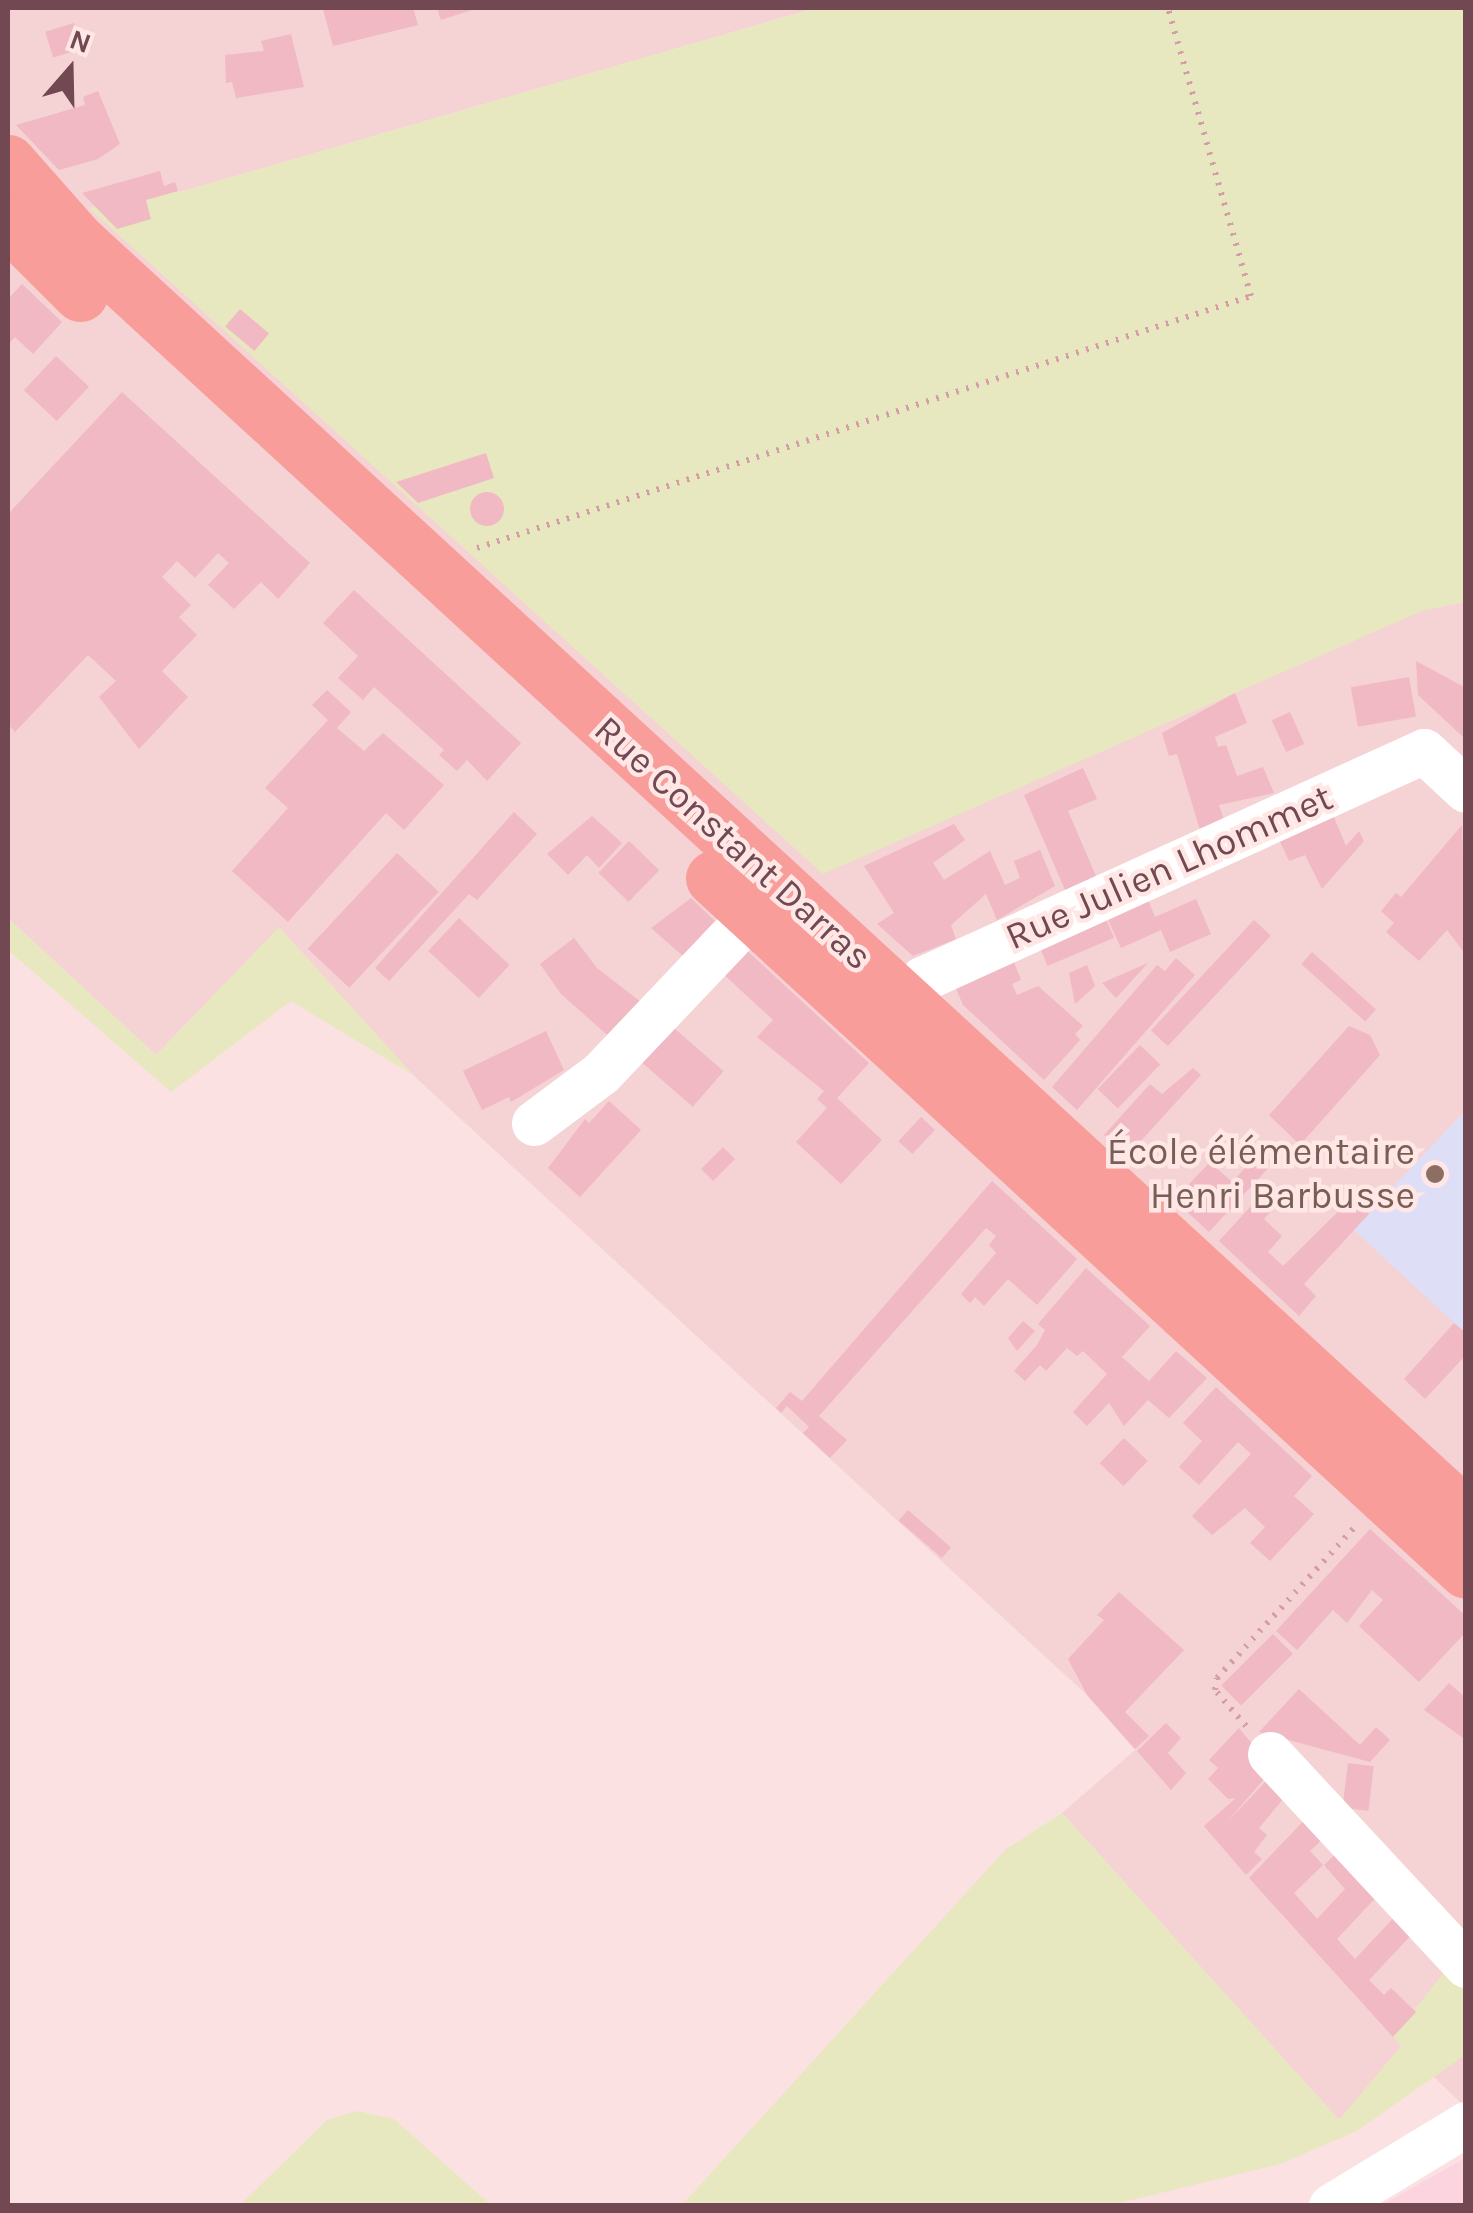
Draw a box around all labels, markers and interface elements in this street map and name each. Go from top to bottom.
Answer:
north arrow [20,20,120,120]
text: N [65,22,96,60]
street label: Rue Constant Darras [585,706,881,980]
street label: Rue Julien Lhommet [999,774,1339,960]
place label: École élémentaire Henri Barbusse [1107,1129,1415,1218]
marker: École élémentaire Henri Barbusse [1424,1163,1446,1185]

